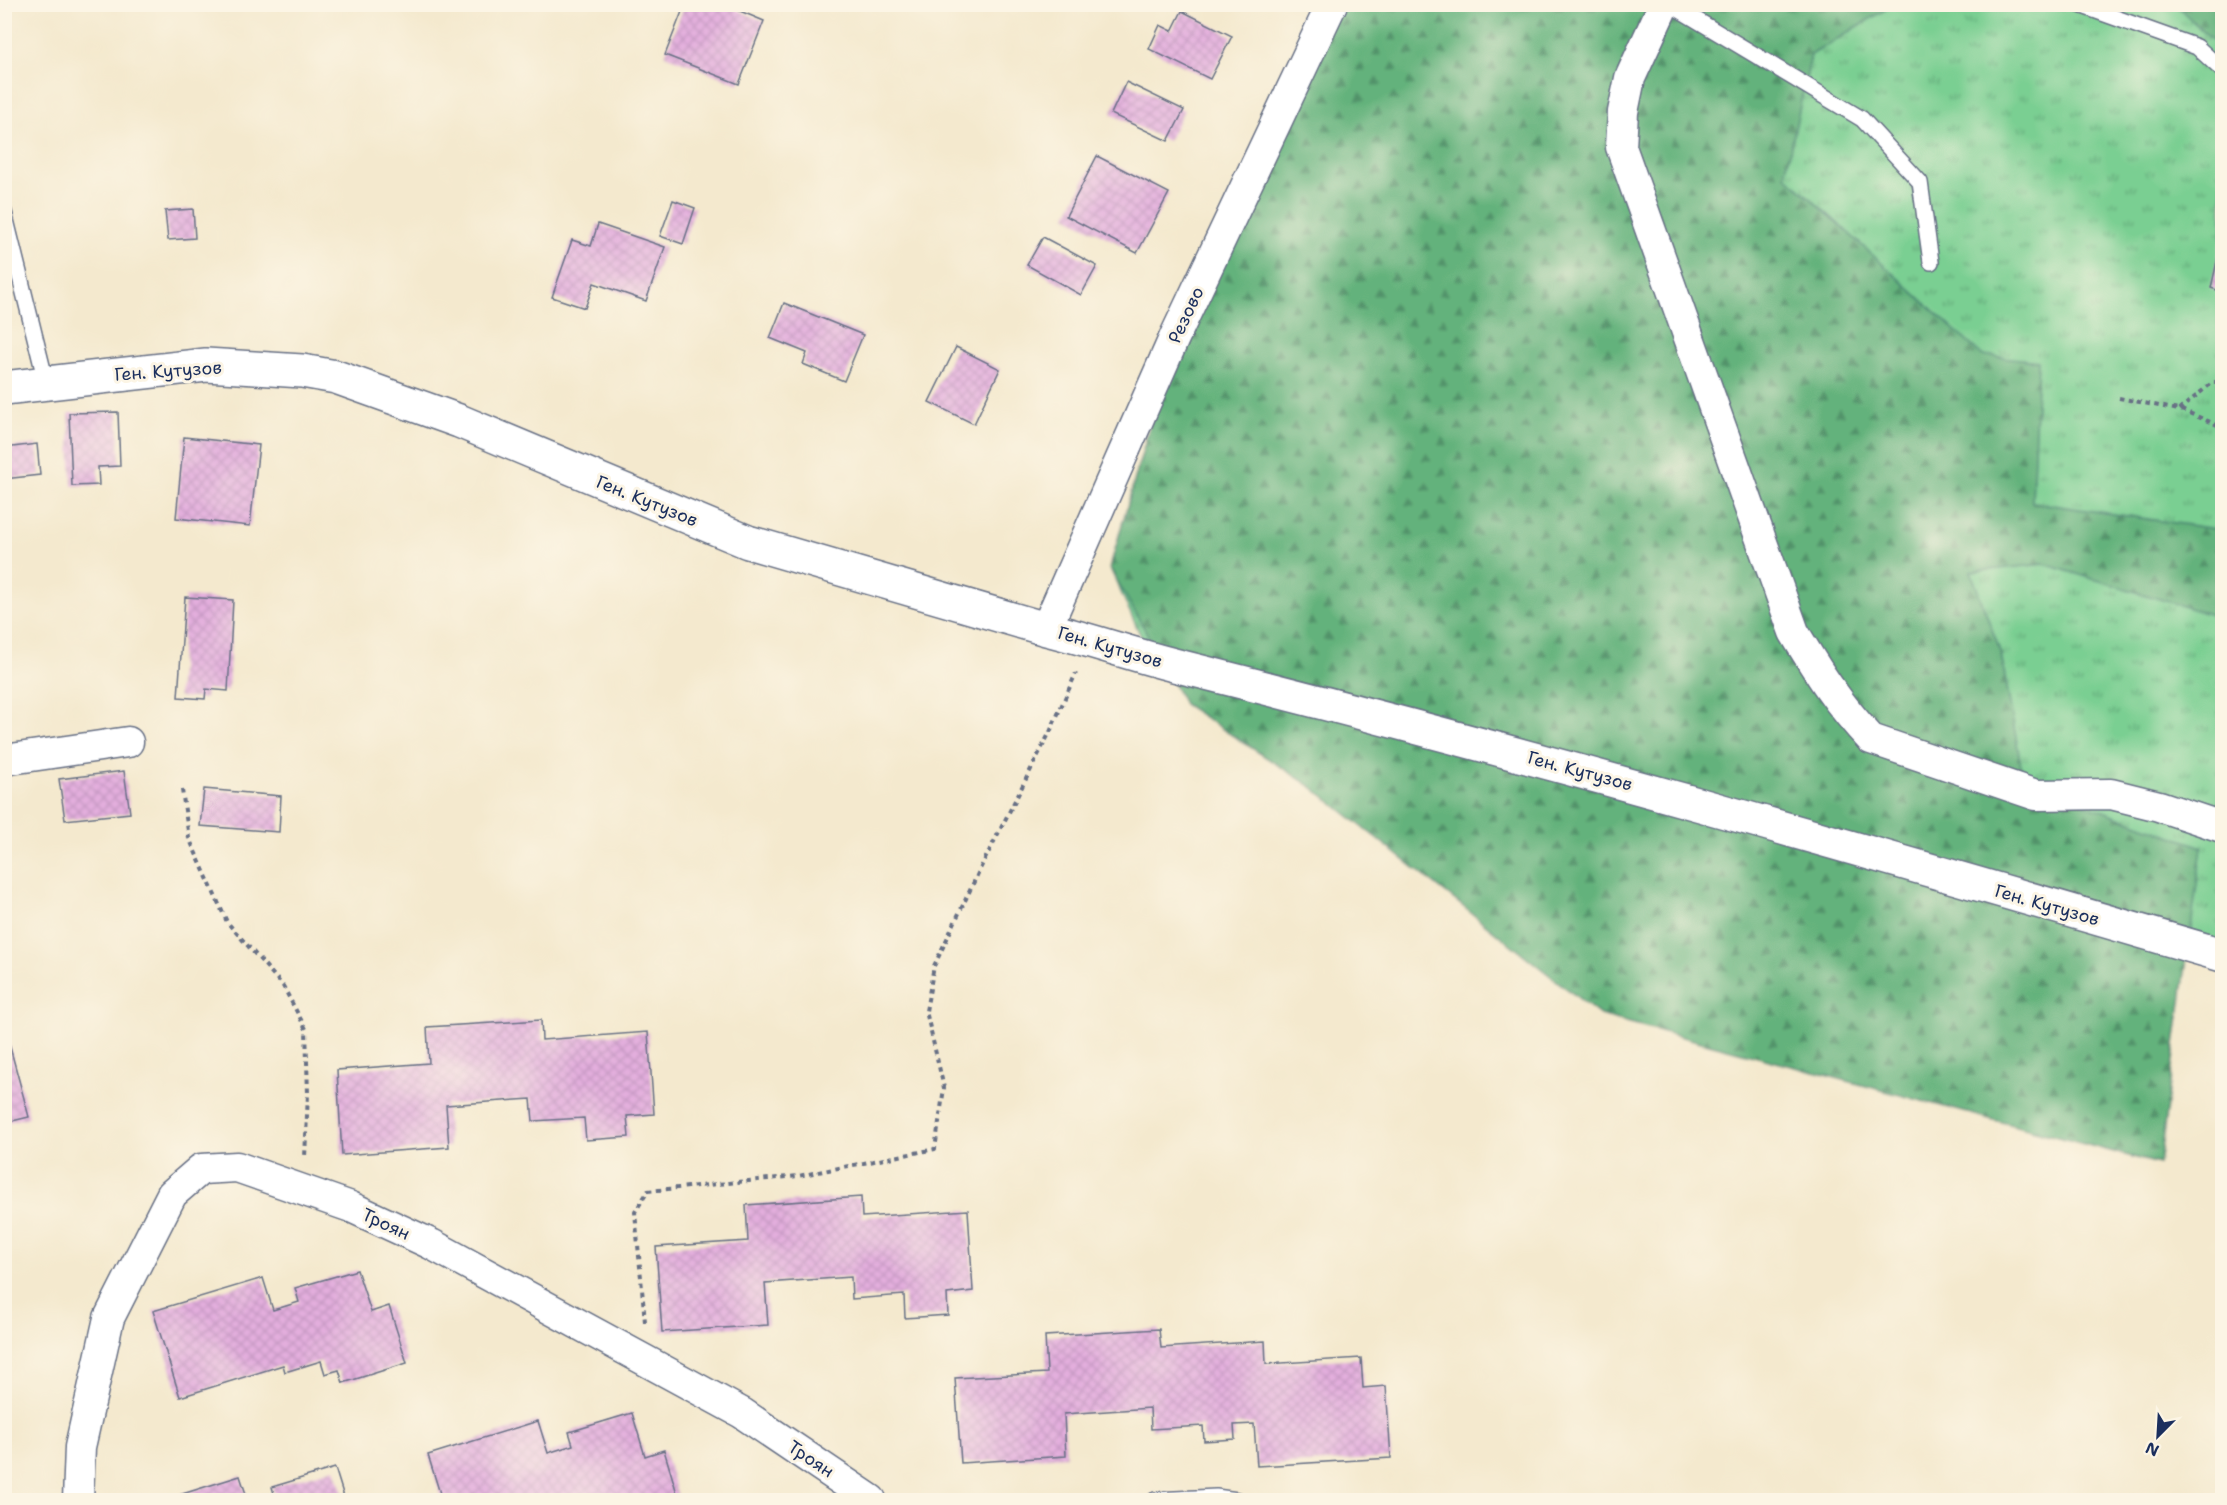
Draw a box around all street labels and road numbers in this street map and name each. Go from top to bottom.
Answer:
street label: Резово [1162,283,1210,347]
street label: Ген. Кутузов [113,355,223,387]
street label: Ген. Кутузов [593,470,701,532]
street label: Ген. Кутузов [1055,621,1165,673]
street label: Ген. Кутузов [1525,745,1635,797]
street label: Ген. Кутузов [1992,879,2102,931]
street label: Троян [358,1202,414,1246]
street label: Троян [783,1435,839,1483]

